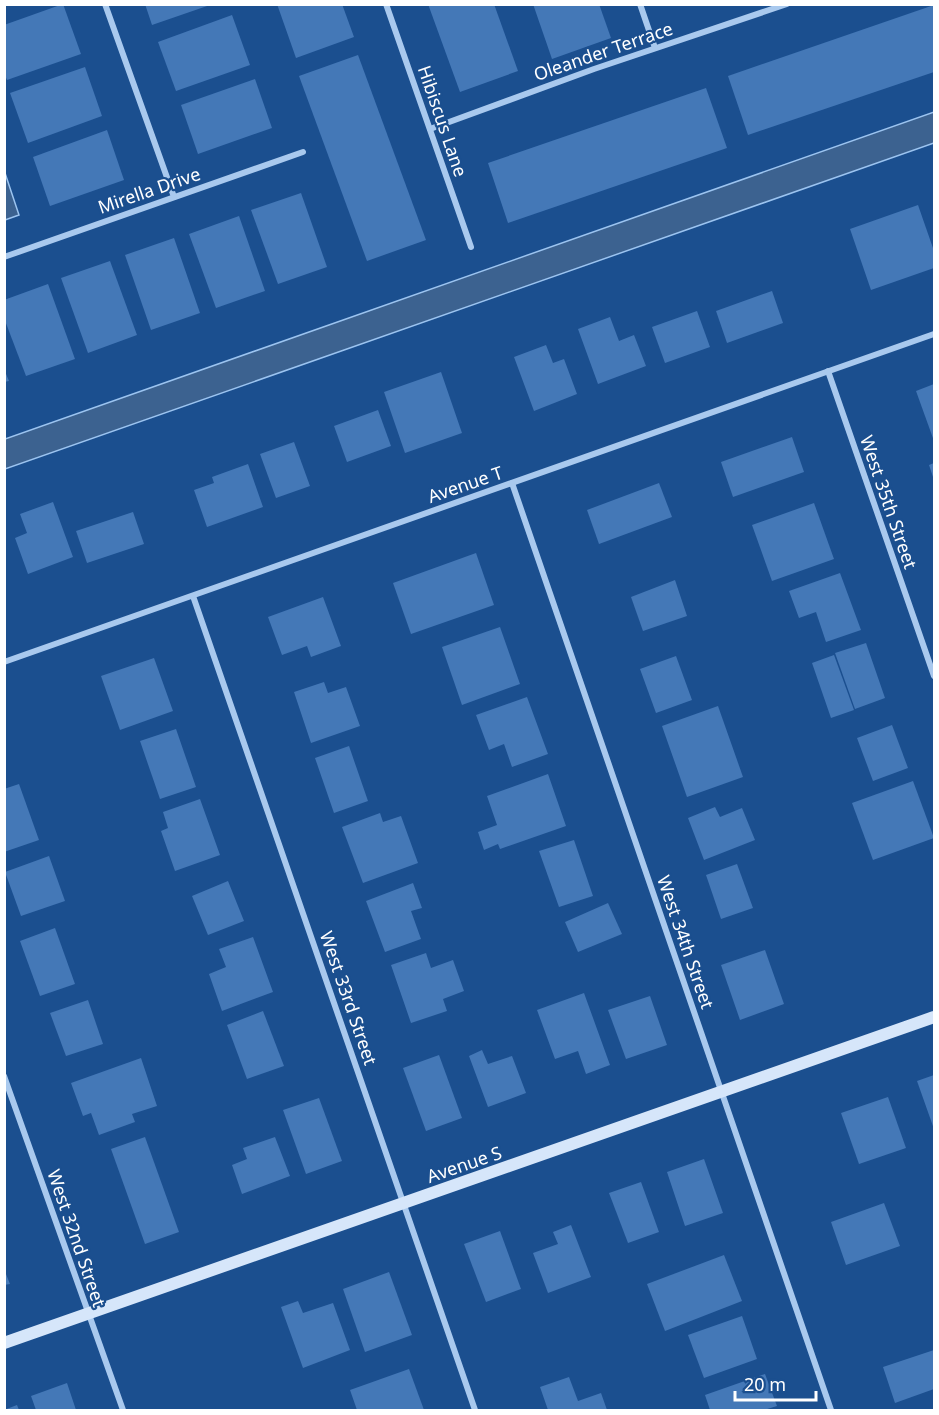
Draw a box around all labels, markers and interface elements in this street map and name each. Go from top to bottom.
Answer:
street label: Oleander Terrace [530,16,676,86]
street label: Hibiscus Lane [413,62,473,180]
street label: Mirella Drive [95,161,203,219]
street label: West 35th Street [855,432,923,572]
street label: Avenue T [424,460,506,508]
street label: West 34th Street [652,872,720,1012]
street label: West 33rd Street [315,928,383,1069]
street label: Avenue S [423,1140,505,1188]
street label: West 32nd Street [42,1166,112,1310]
scale bar [735,1364,816,1402]
text: 20 m [744,1372,786,1396]

